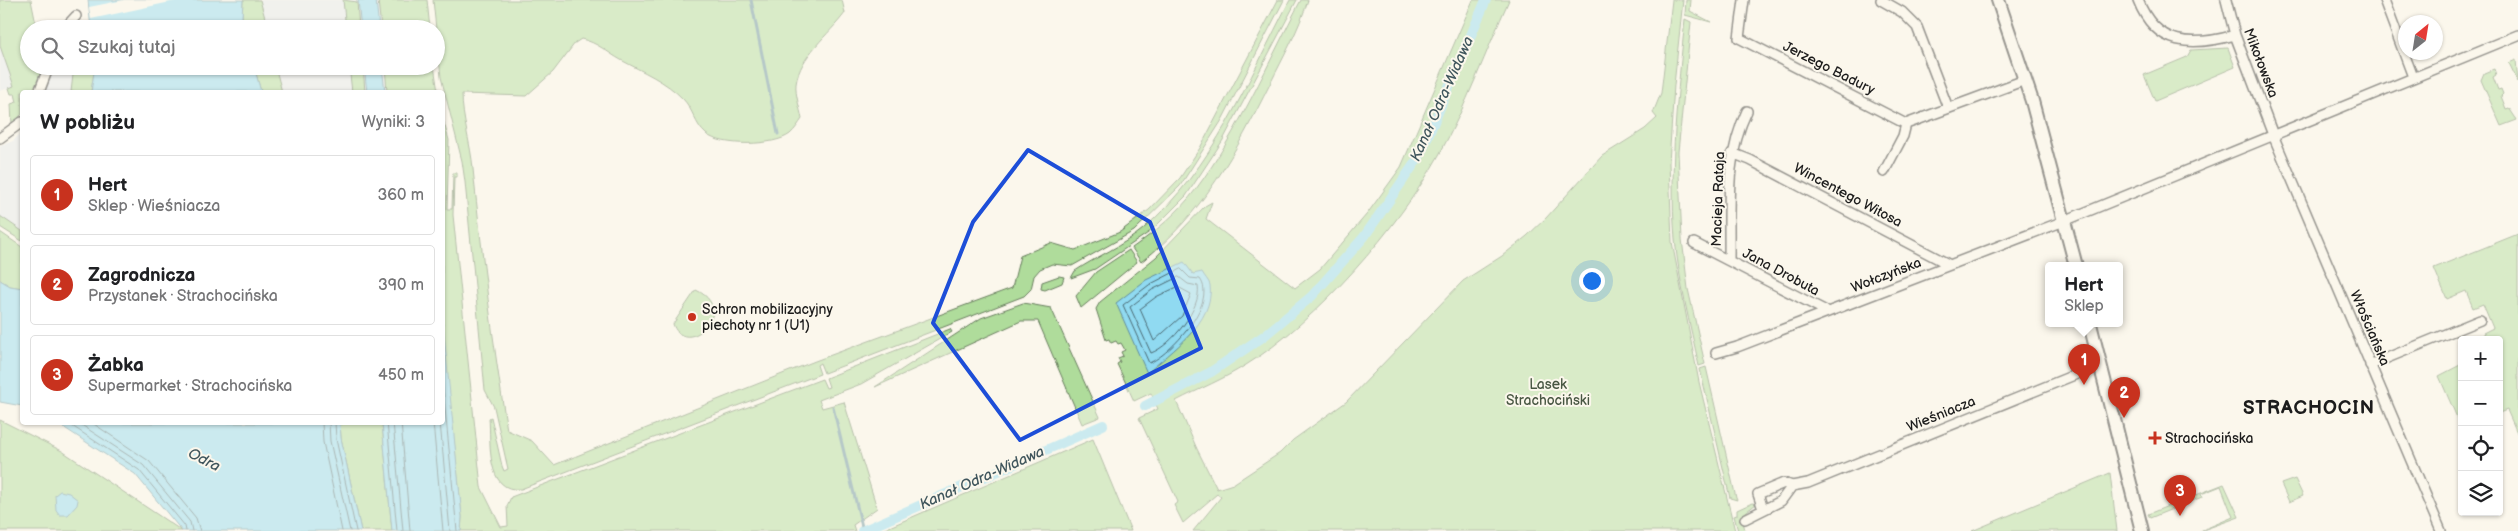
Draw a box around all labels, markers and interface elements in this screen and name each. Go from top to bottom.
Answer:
north arrow [2398,15,2443,60]
search box [20,20,445,75]
street label: Mikołowska [2240,26,2282,100]
icon: search [38,34,66,62]
water label: Kanał Odra-Widawa [1406,34,1478,164]
text: Szukaj tutaj [78,36,175,59]
street label: Jerzego Badury [1780,38,1878,99]
text: W pobliżu [40,110,135,135]
text: Wyniki: 3 [362,113,425,132]
street label: Macieja Rataja [1708,151,1728,247]
street label: Wincentego Witosa [1791,159,1905,231]
text: Hert [88,174,127,197]
text: 1 [54,186,60,205]
text: 360 m [377,186,424,205]
text: Sklep · Wieśniacza [88,197,220,216]
street label: Jana Drobuta [1740,245,1823,299]
street label: Wołczyńska [1849,254,1924,296]
popup [2045,262,2123,327]
text: Zagrodnicza [88,264,196,287]
your location [1579,268,1605,294]
text: Hert [2064,274,2103,297]
text: 2 [52,276,62,295]
text: 390 m [378,276,424,295]
text: Przystanek · Strachocińska [88,287,278,306]
street label: Włościańska [2346,288,2394,368]
text: Sklep [2064,297,2104,316]
place label: Schron mobilizacyjny piechoty nr 1 (U1) [702,301,834,334]
marker: Schron mobilizacyjny piechoty nr 1 (U1) [686,311,698,323]
map controls [2458,336,2503,516]
button: + [2458,336,2503,381]
pin: 1 [2068,344,2100,385]
text: Żabka [88,354,144,377]
text: 3 [52,366,62,385]
text: 450 m [378,366,424,385]
park label: Lasek Strachociński [1506,376,1590,409]
text: Supermarket · Strachocińska [88,377,292,396]
pin: 2 [2108,377,2140,418]
button: − [2458,381,2503,426]
street label: Wieśniacza [1904,393,1978,435]
district label: STRACHOCIN [2243,397,2375,420]
button: locate [2458,426,2503,471]
place label: Strachocińska [2165,430,2253,447]
marker: Strachocińska [2149,432,2161,444]
water label: Kanał Odra-Widawa [917,442,1047,514]
water label: Odra [185,444,223,476]
button: layers [2458,471,2503,516]
pin: 3 [2164,475,2196,516]

